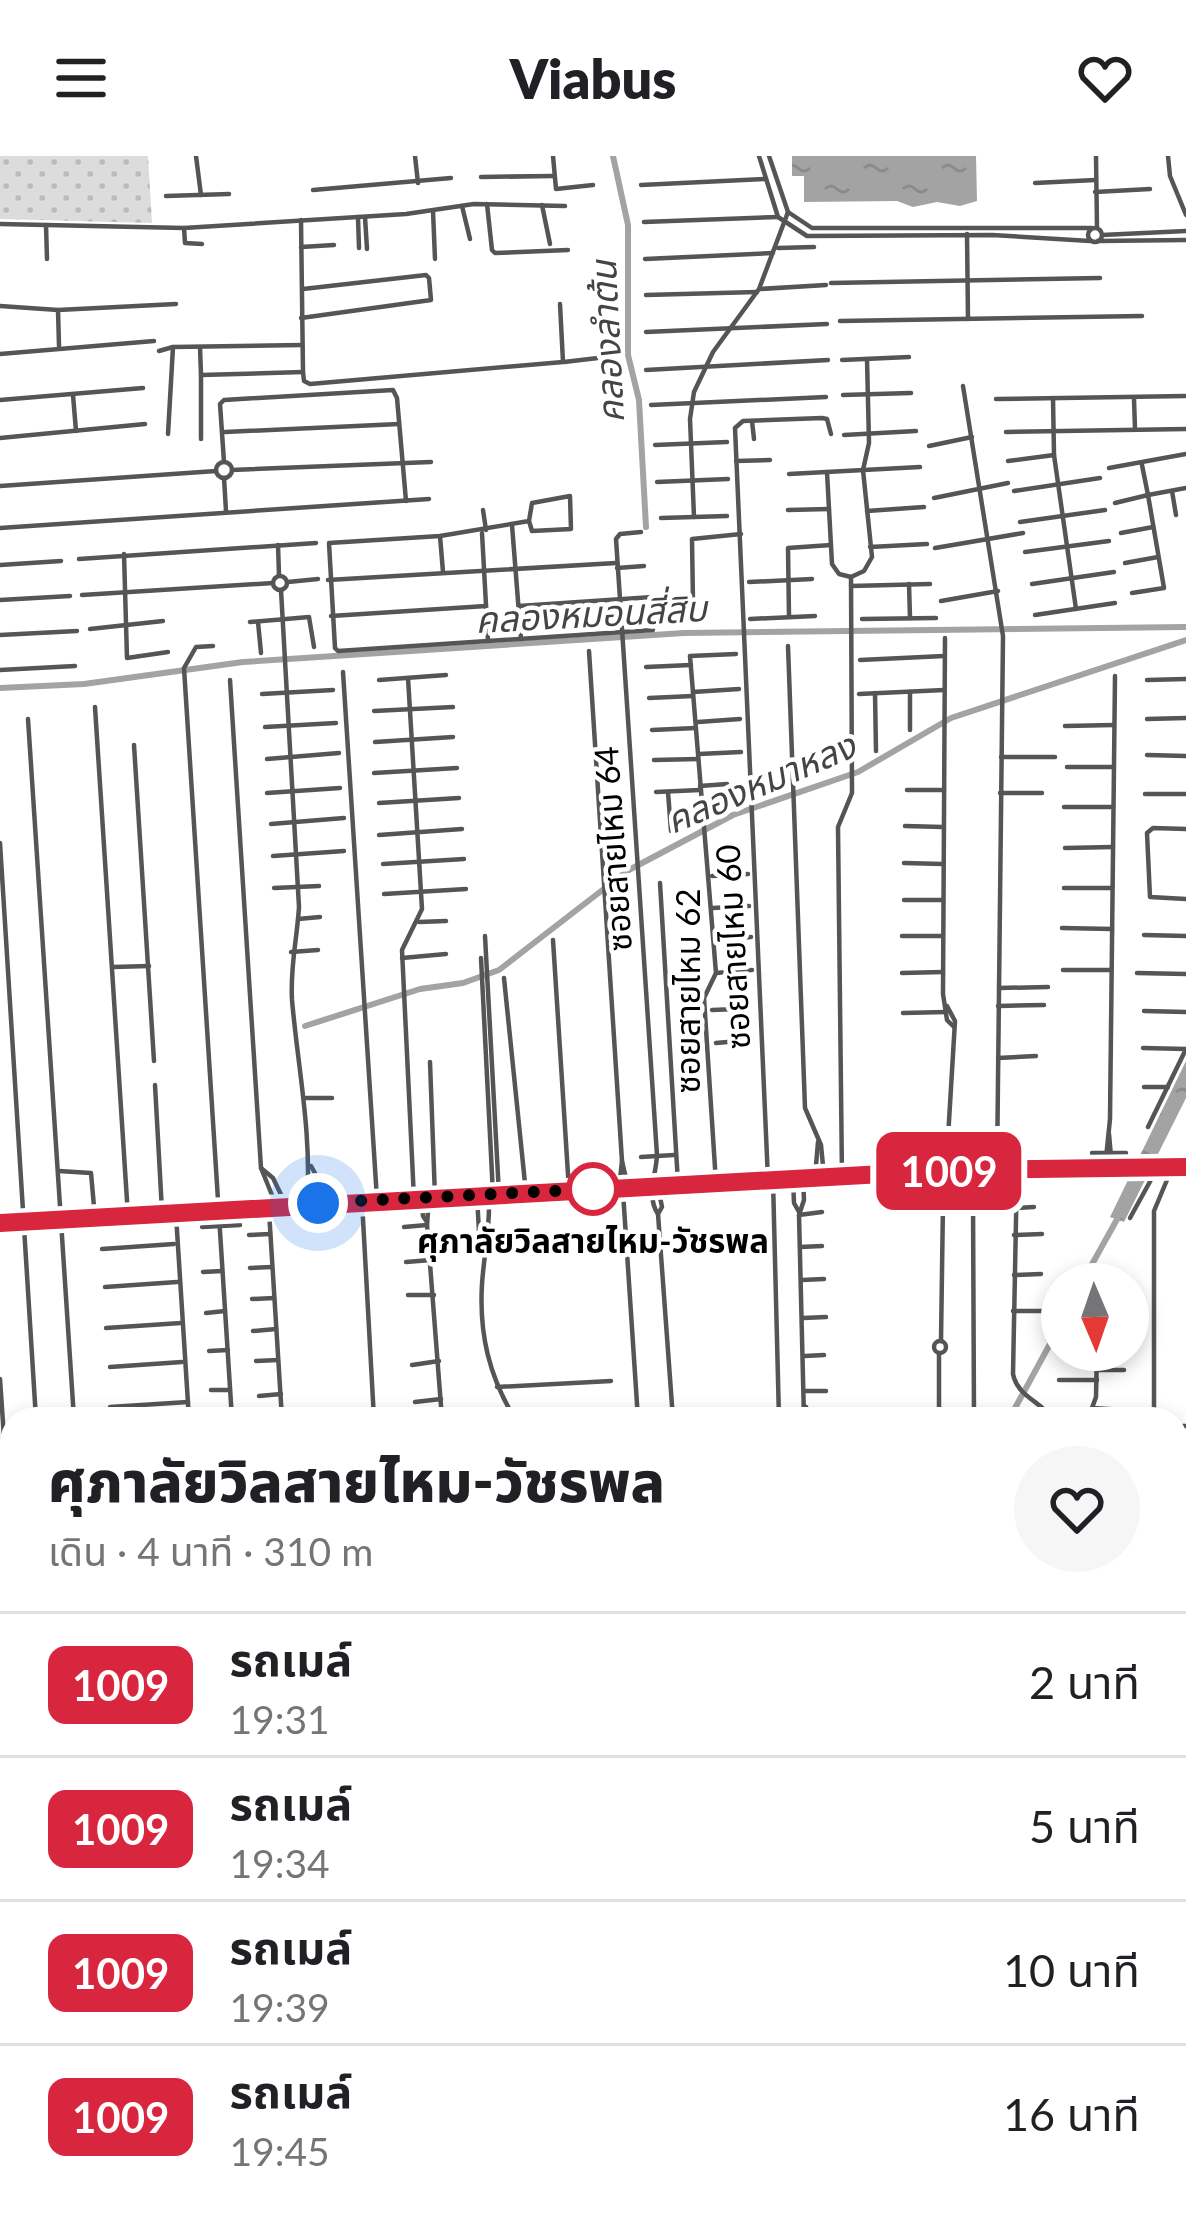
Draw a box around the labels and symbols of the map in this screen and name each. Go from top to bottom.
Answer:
water label: คลองลำต้น [580,258,632,424]
water label: คลองหมอนสี่สิบ [474,584,710,641]
water label: คลองหมาหลง [659,722,863,842]
street label: ซอยสายไหม 64 [585,745,639,953]
street label: ซอยสายไหม 60 [707,844,757,1050]
street label: ซอยสายไหม 62 [667,888,707,1094]
line badge: 1009 [865,1132,1033,1210]
marker: ศุภาลัยวิลสายไหม-วัชรพล [568,1164,618,1214]
your location [288,1173,348,1233]
place label: ศุภาลัยวิลสายไหม-วัชรพล [417,1220,769,1262]
north arrow [1041,1263,1149,1371]

